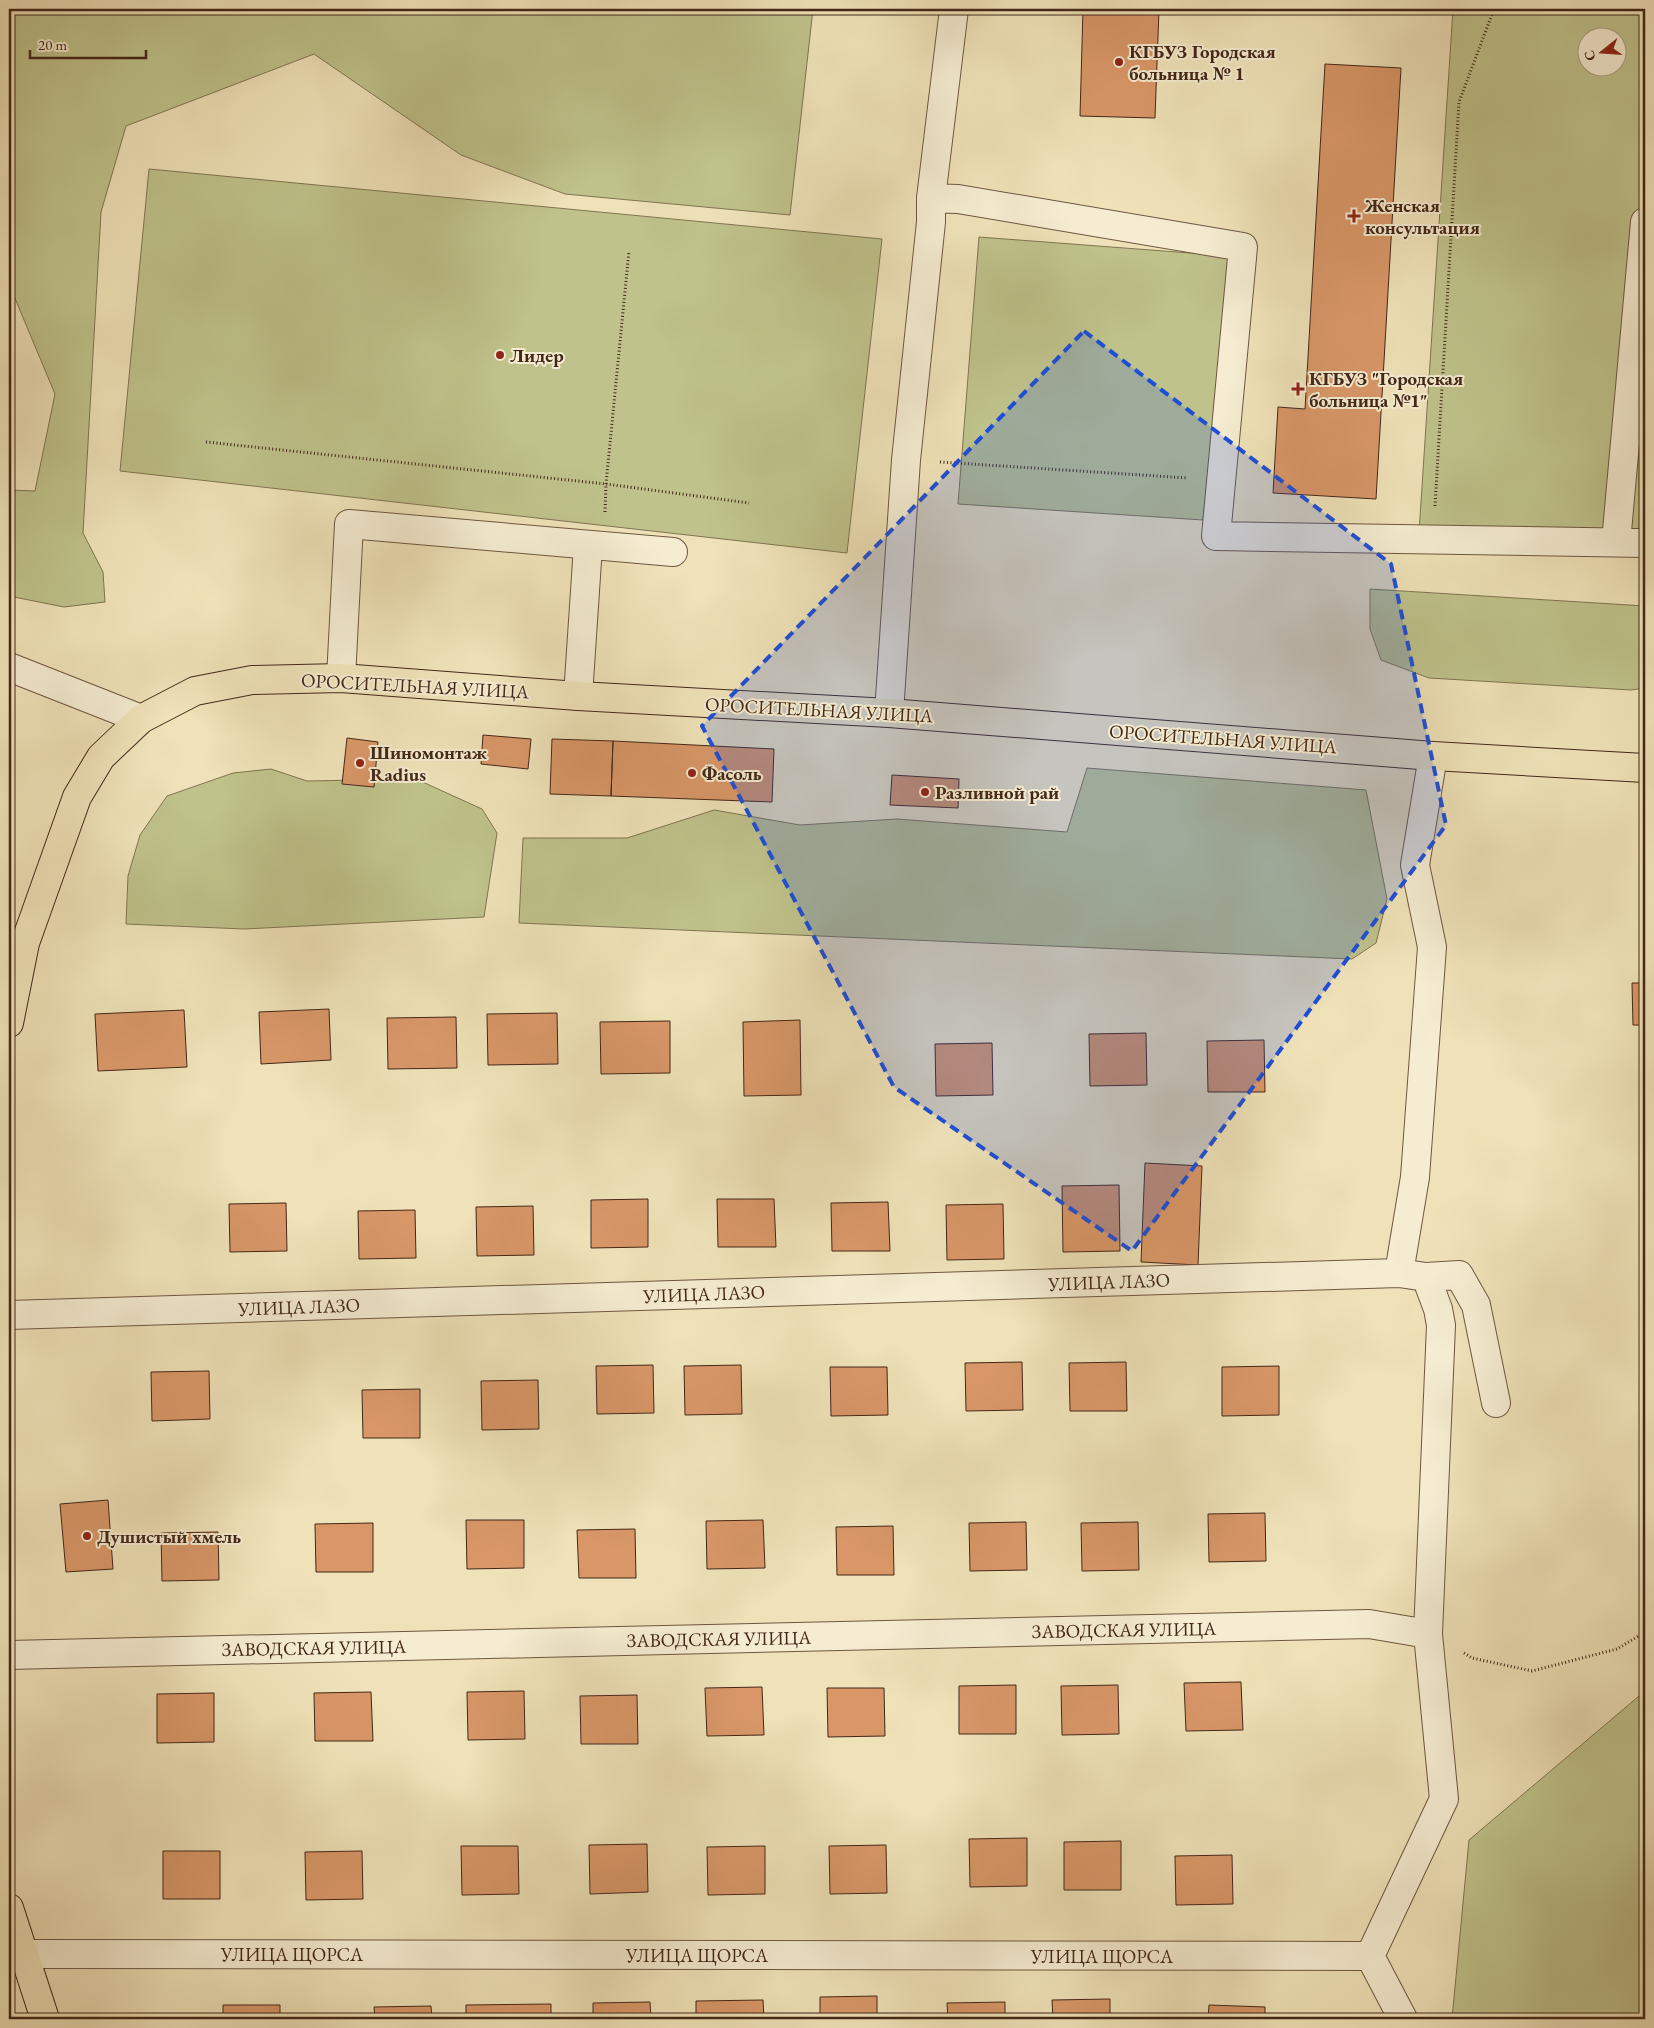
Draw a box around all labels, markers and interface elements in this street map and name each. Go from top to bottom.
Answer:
scale bar [30,28,146,60]
north arrow [1576,28,1626,78]
text: 20 m [38,35,67,54]
place label: КГБУЗ Городская больница № 1 [1129,39,1276,86]
text: С [1579,48,1600,63]
marker: КГБУЗ Городская больница № 1 [1113,56,1125,68]
place label: Женская консультация [1364,193,1480,240]
marker: Женская консультация [1347,209,1361,223]
place label: Лидер [510,343,564,368]
marker: Лидер [494,349,506,361]
place label: КГБУЗ "Городская больница №1" [1309,366,1463,413]
marker: КГБУЗ "Городская больница №1" [1291,382,1305,396]
street label: ОРОСИТЕЛЬНАЯ УЛИЦА [300,668,530,704]
street label: ОРОСИТЕЛЬНАЯ УЛИЦА [704,692,934,728]
street label: ОРОСИТЕЛЬНАЯ УЛИЦА [1108,719,1339,759]
place label: Шиномонтаж Radius [370,740,488,787]
marker: Шиномонтаж Radius [354,757,366,769]
place label: Фасоль [702,761,762,786]
marker: Фасоль [686,767,698,779]
place label: Разливной рай [935,780,1059,805]
marker: Разливной рай [919,786,931,798]
street label: УЛИЦА ЛАЗО [1047,1267,1170,1297]
street label: УЛИЦА ЛАЗО [642,1279,765,1309]
street label: УЛИЦА ЛАЗО [237,1292,360,1322]
place label: Душистый хмель [97,1524,241,1549]
marker: Душистый хмель [81,1530,93,1542]
street label: ЗАВОДСКАЯ УЛИЦА [1031,1616,1217,1644]
street label: ЗАВОДСКАЯ УЛИЦА [626,1625,812,1653]
street label: ЗАВОДСКАЯ УЛИЦА [221,1634,407,1662]
street label: УЛИЦА ЩОРСА [220,1942,364,1967]
street label: УЛИЦА ЩОРСА [625,1943,769,1968]
street label: УЛИЦА ЩОРСА [1030,1944,1174,1969]

